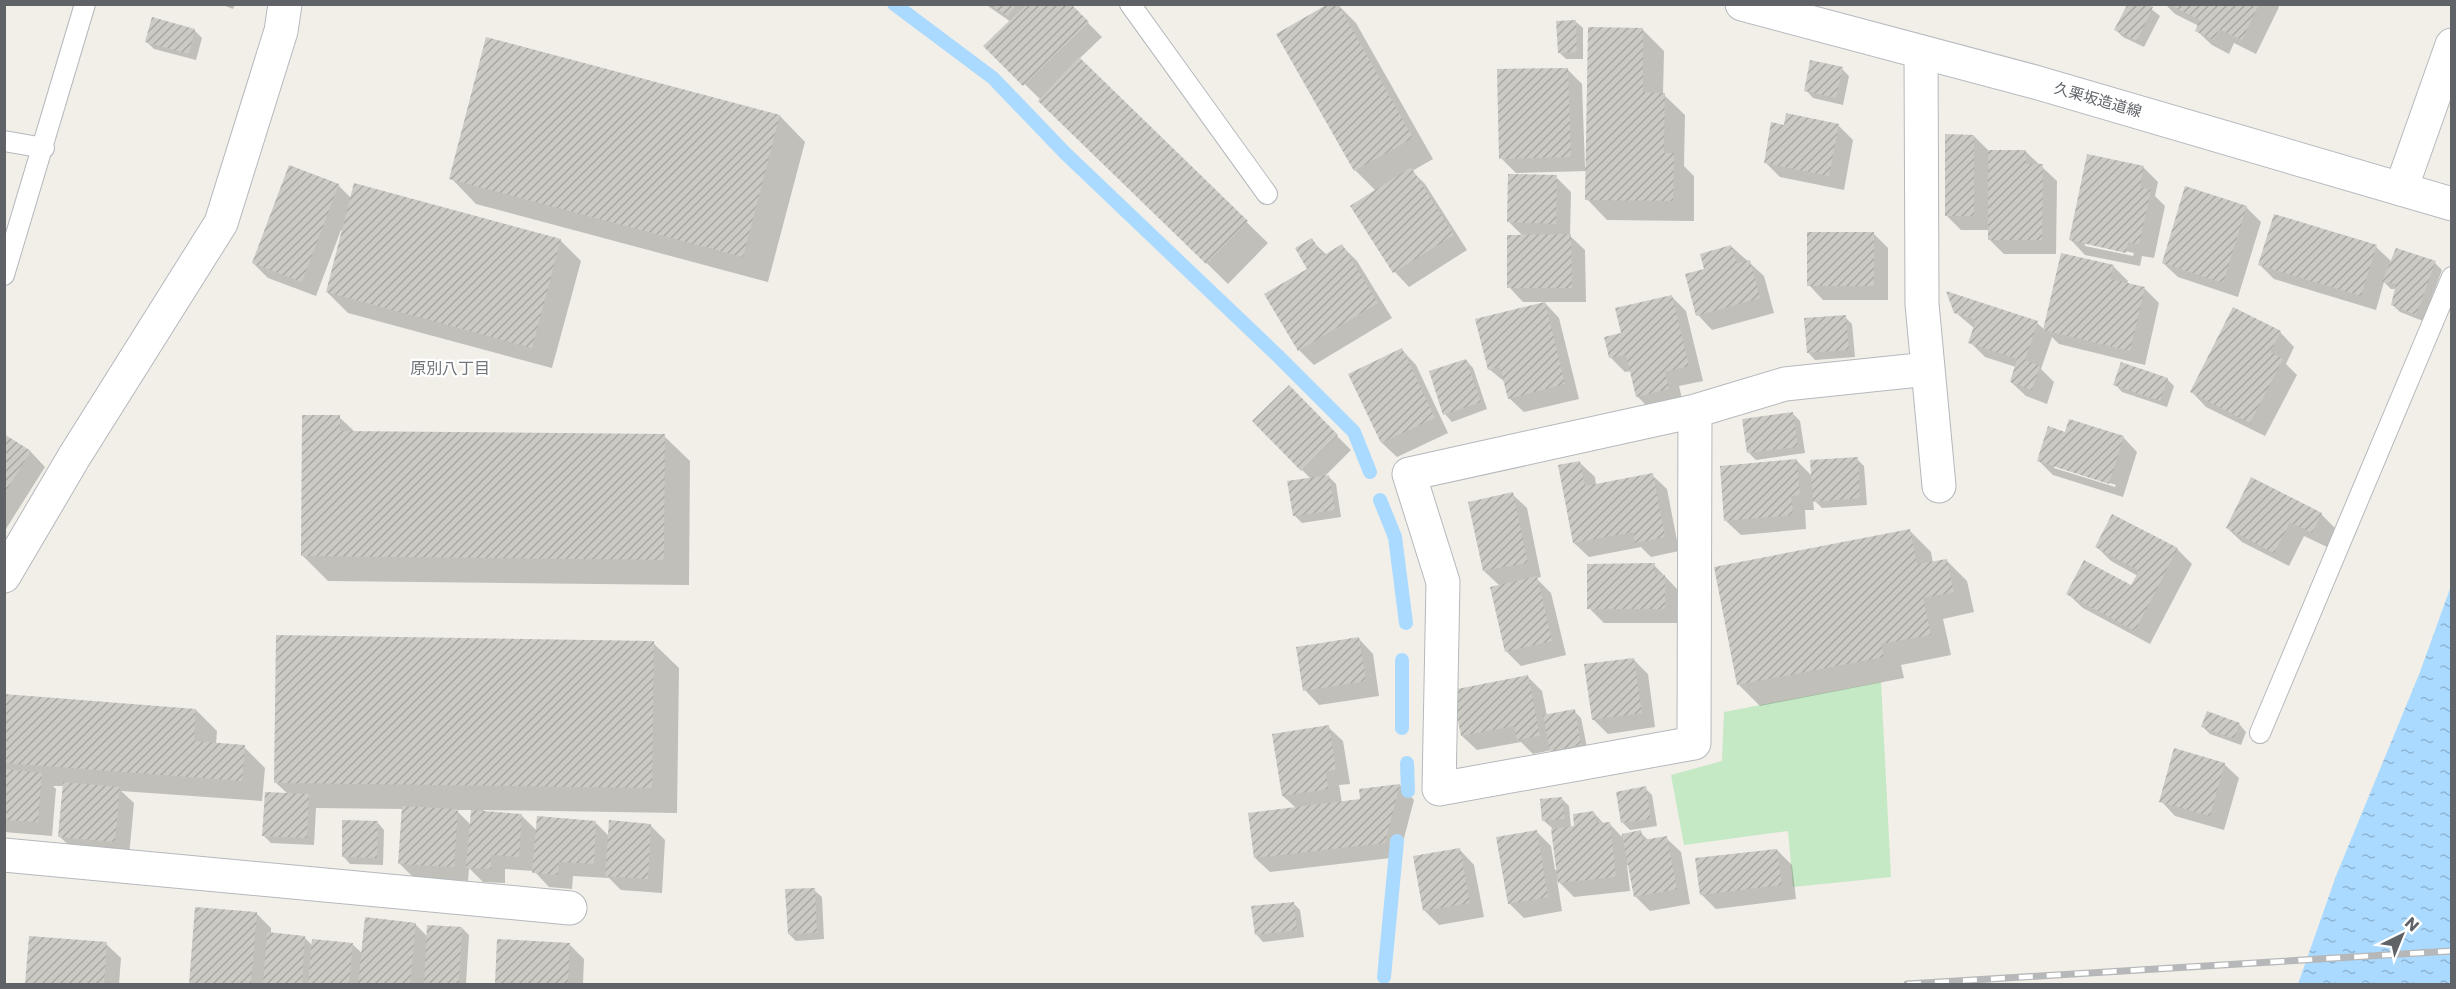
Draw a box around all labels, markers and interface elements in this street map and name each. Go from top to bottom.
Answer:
street label: 久栗坂造道線 [2052,77,2144,122]
district label: 原別八丁目 [410,357,490,380]
north arrow [2372,905,2432,965]
text: N [2400,912,2424,937]

